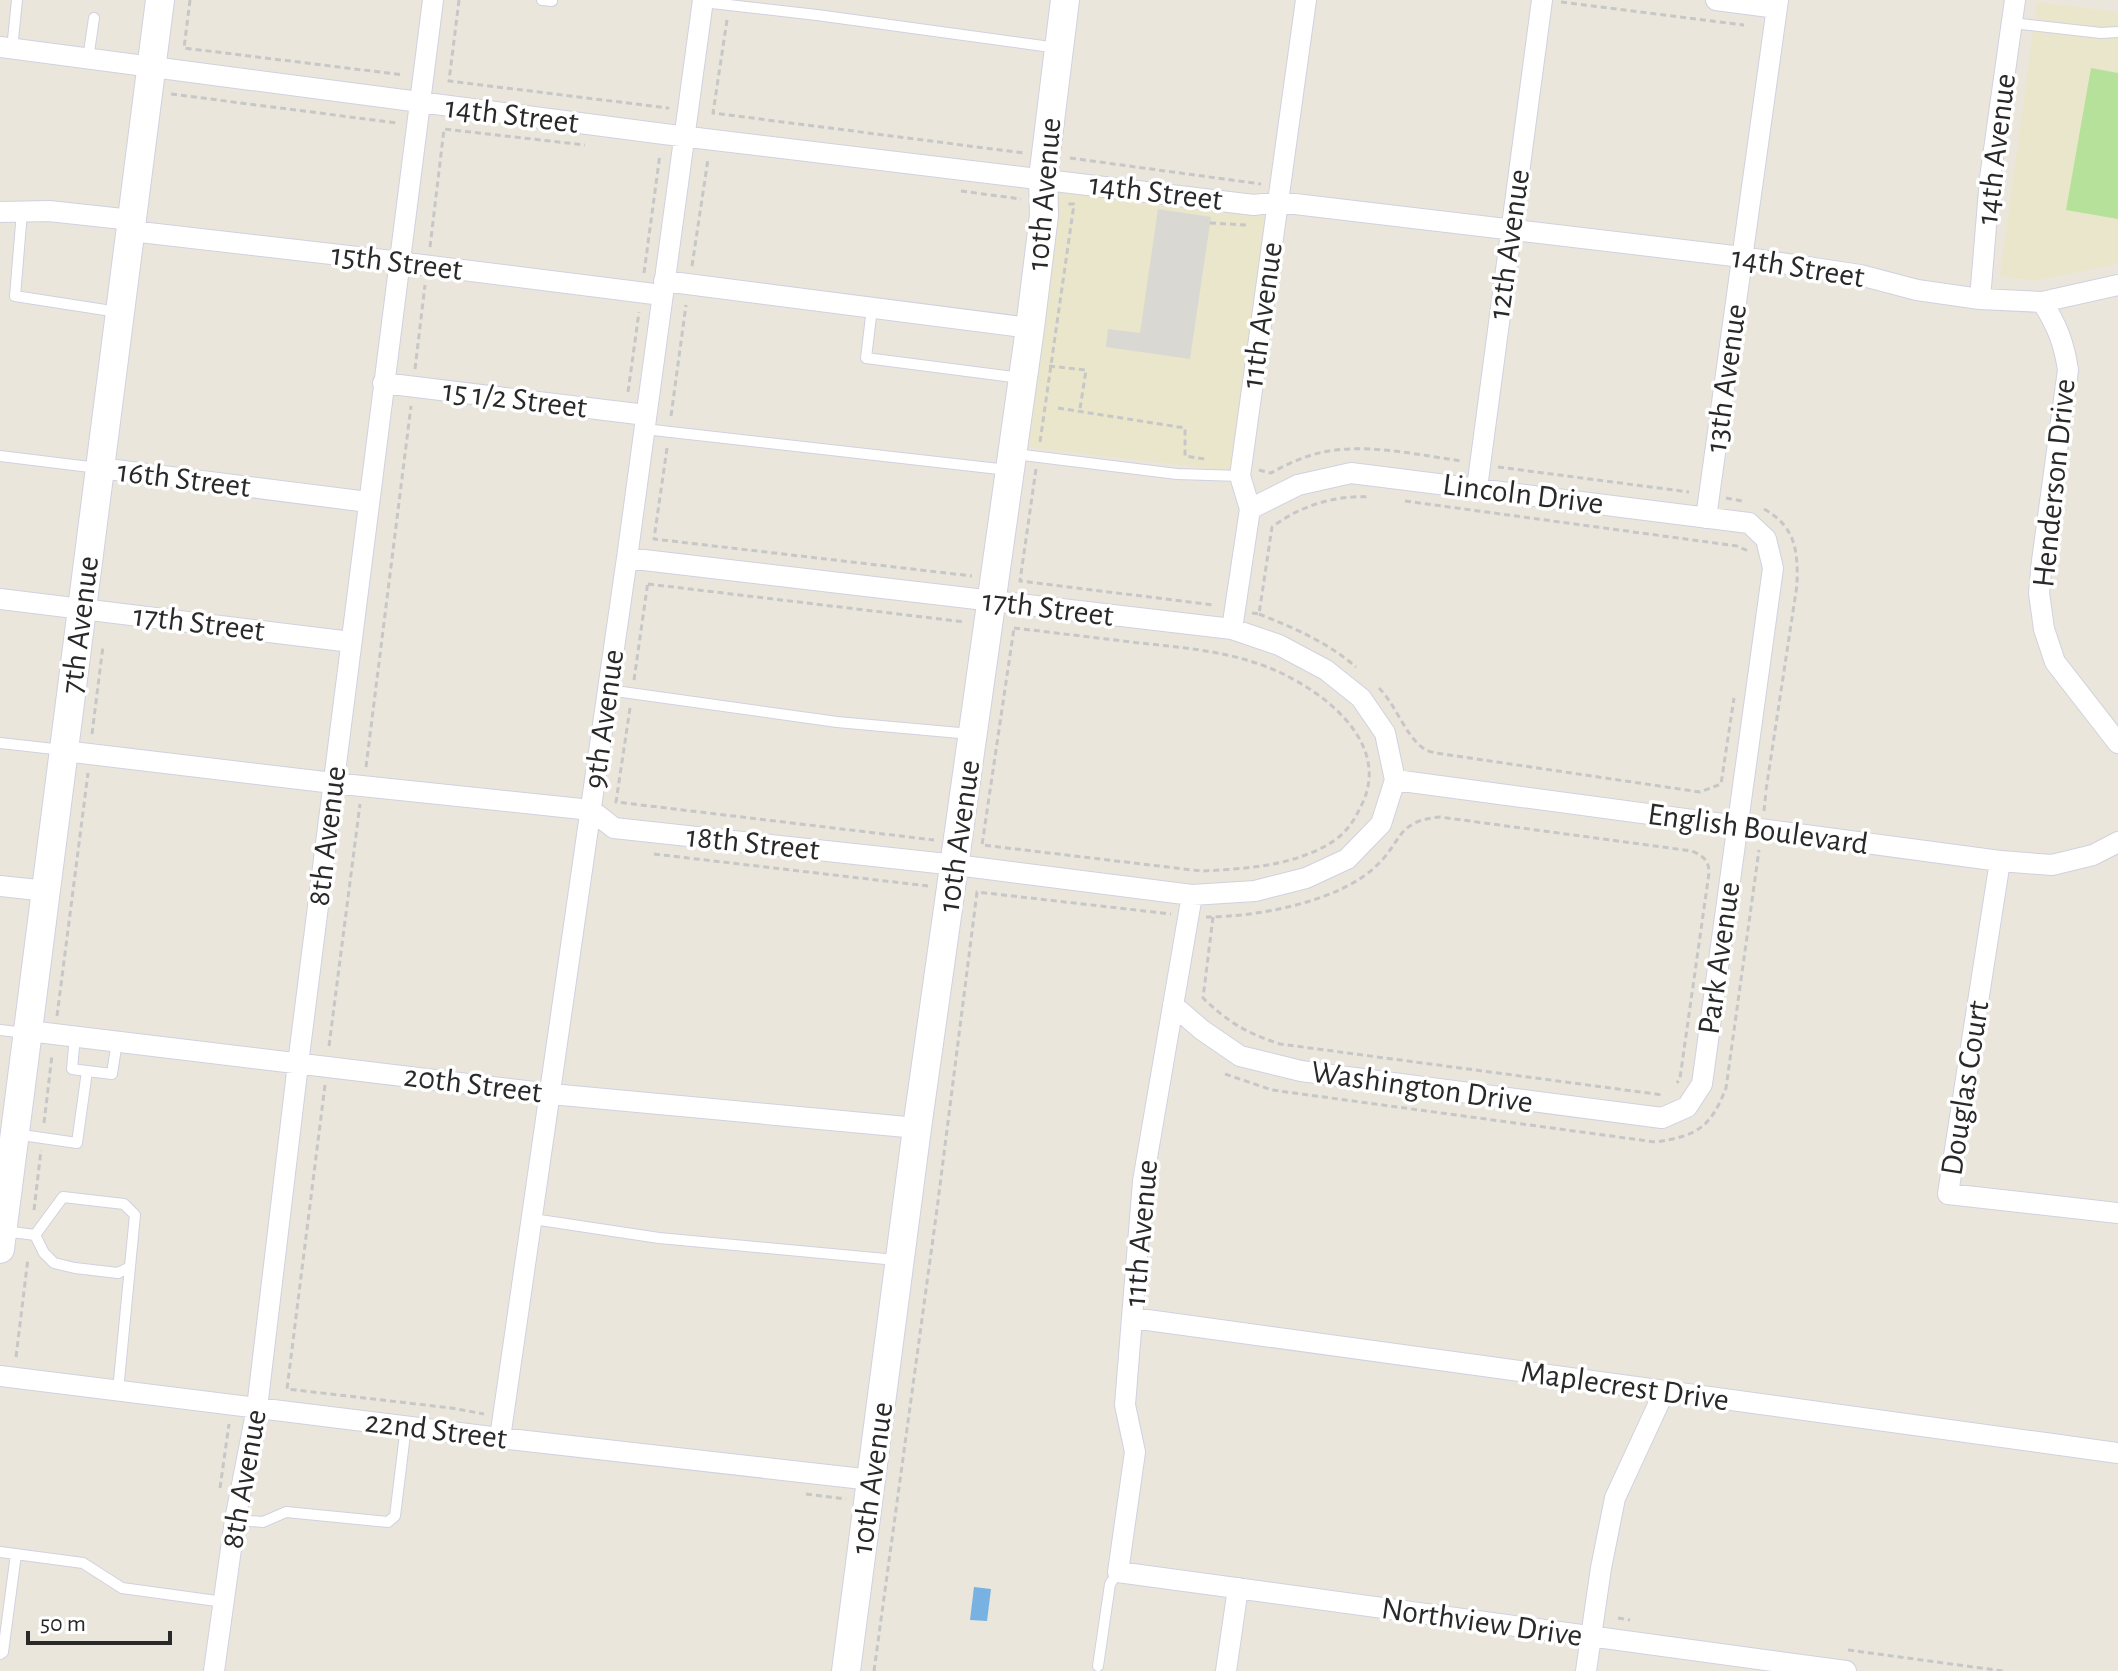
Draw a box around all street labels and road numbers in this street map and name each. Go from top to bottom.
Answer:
street label: 14th Avenue [1971,72,2021,226]
street label: 14th Street [444,91,580,139]
street label: 10th Avenue [1021,116,1067,272]
street label: 12th Avenue [1483,167,1535,321]
street label: 14th Street [1088,168,1224,216]
street label: 15th Street [330,238,464,286]
street label: 11th Avenue [1236,240,1288,390]
street label: 14th Street [1729,241,1867,293]
street label: 13th Avenue [1700,302,1752,454]
street label: 15 1/2 Street [441,374,589,424]
street label: Henderson Drive [2027,377,2081,589]
street label: 16th Street [116,455,252,503]
street label: Lincoln Drive [1441,468,1605,520]
street label: 7th Avenue [56,554,104,696]
street label: 17th Street [981,584,1115,632]
street label: 17th Street [132,599,266,647]
street label: 9th Avenue [578,647,630,791]
street label: 10th Avenue [932,758,986,914]
street label: 8th Avenue [303,764,351,908]
street label: English Boulevard [1646,798,1870,860]
street label: 18th Street [685,820,821,866]
street label: Park Avenue [1692,880,1746,1036]
street label: Douglas Court [1935,998,1995,1178]
street label: Washington Drive [1309,1056,1535,1118]
street label: 20th Street [402,1060,544,1108]
street label: 11th Avenue [1119,1158,1163,1308]
street label: Maplecrest Drive [1519,1356,1731,1416]
street label: 10th Avenue [845,1400,899,1556]
street label: 22nd Street [363,1405,509,1455]
street label: 8th Avenue [216,1407,272,1551]
street label: Northview Drive [1379,1592,1585,1652]

